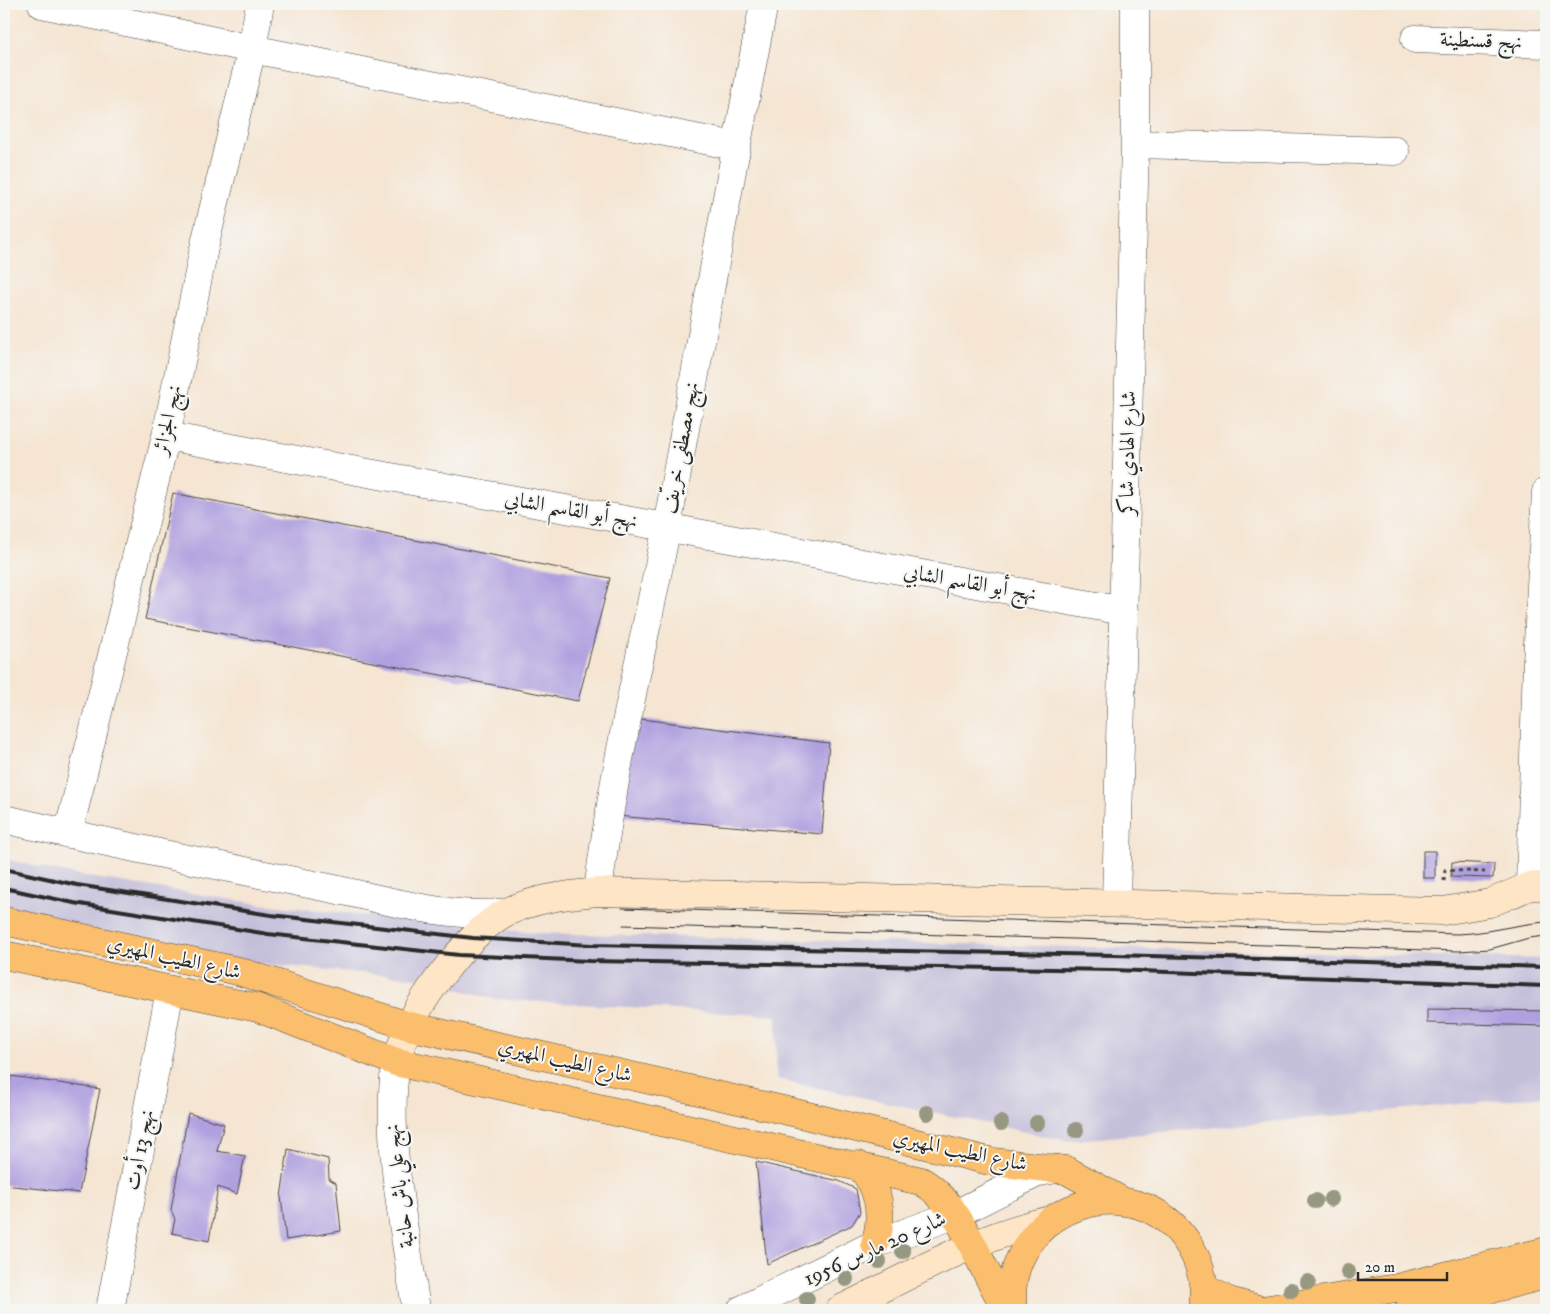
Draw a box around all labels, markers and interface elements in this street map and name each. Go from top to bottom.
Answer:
street label: نهج قسنطينة [1439,27,1522,60]
street label: نهج مصطفى خريّف [654,379,710,517]
street label: نهج الجزائر [147,383,193,460]
street label: شارع الهادي شاكر [1114,391,1146,518]
street label: نهج أبو القاسم الشابي [501,483,640,541]
street label: نهج أبو القاسم الشابي [900,556,1039,614]
street label: شارع الطيب المهيري [104,930,244,990]
street label: شارع الطيب المهيري [495,1033,635,1093]
street label: نهج 13 أوت [116,1107,165,1194]
street label: نهج علي باش حانبة [380,1122,426,1249]
street label: شارع الطيب المهيري [890,1124,1030,1182]
street label: شارع 20 مارس 1956 [800,1206,952,1296]
scale bar [1358,1249,1446,1281]
text: 20 m [1365,1258,1395,1277]

